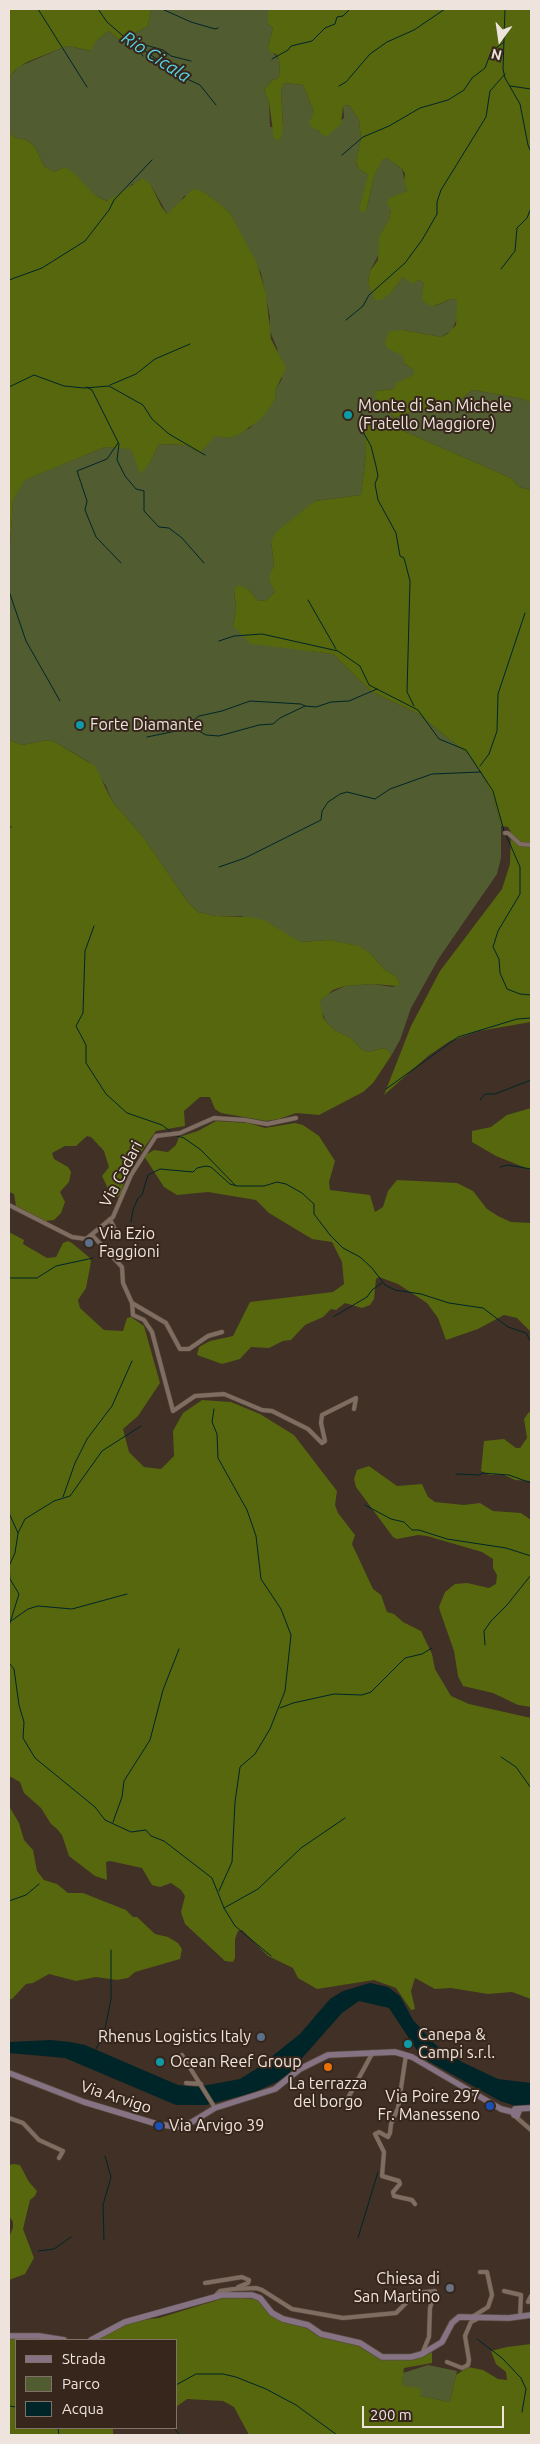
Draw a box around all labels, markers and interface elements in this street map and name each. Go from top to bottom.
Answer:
north arrow [475,15,525,65]
water label: Rio Cicala [118,27,194,87]
text: N [489,46,503,64]
place label: Monte di San Michele (Fratello Maggiore) [358,396,512,434]
marker: Monte di San Michele (Fratello Maggiore) [342,409,354,421]
place label: Forte Diamante [90,715,202,735]
marker: Forte Diamante [74,719,86,731]
street label: Via Cadari [96,1138,146,1210]
place label: Via Ezio Faggioni [99,1224,160,1262]
marker: Via Ezio Faggioni [83,1237,95,1249]
place label: Canepa & Campi s.r.l. [418,2025,495,2063]
place label: Rhenus Logistics Italy [98,2027,251,2047]
marker: Rhenus Logistics Italy [255,2031,267,2043]
marker: Canepa & Campi s.r.l. [402,2038,414,2050]
place label: Ocean Reef Group [170,2052,302,2072]
marker: Ocean Reef Group [154,2056,166,2068]
marker: La terrazza del borgo [322,2061,334,2073]
place label: La terrazza del borgo [289,2074,367,2112]
street label: Via Arvigo [78,2077,154,2117]
place label: Via Poire 297 Fr. Manesseno [378,2087,480,2125]
marker: Via Poire 297 Fr. Manesseno [484,2100,496,2112]
place label: Via Arvigo 39 [169,2116,264,2136]
marker: Via Arvigo 39 [153,2120,165,2132]
place label: Chiesa di San Martino [354,2269,440,2307]
marker: Chiesa di San Martino [444,2282,456,2294]
legend [15,2339,178,2429]
text: Strada [62,2350,106,2367]
text: Parco [62,2375,100,2392]
scale bar [365,2396,508,2428]
text: Acqua [62,2400,104,2417]
text: 200 m [370,2406,412,2423]

